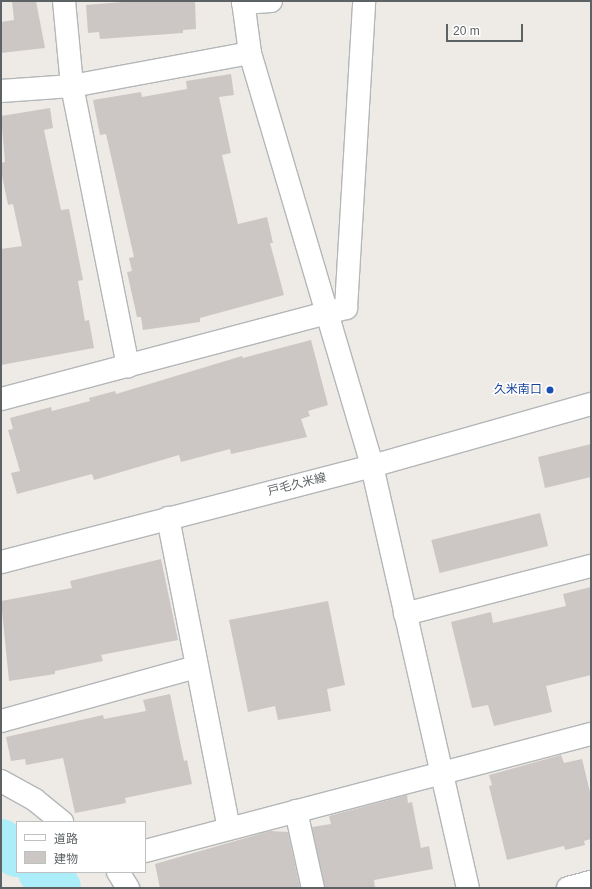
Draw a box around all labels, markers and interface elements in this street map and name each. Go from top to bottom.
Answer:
scale bar [448,16,525,42]
text: 20 m [453,24,480,38]
place label: 久米南口 [494,383,542,397]
marker: 久米南口 [545,385,555,395]
street label: 戸毛久米線 [266,471,328,499]
legend [16,821,146,873]
text: 道路 [54,832,78,846]
text: 建物 [54,852,78,866]

